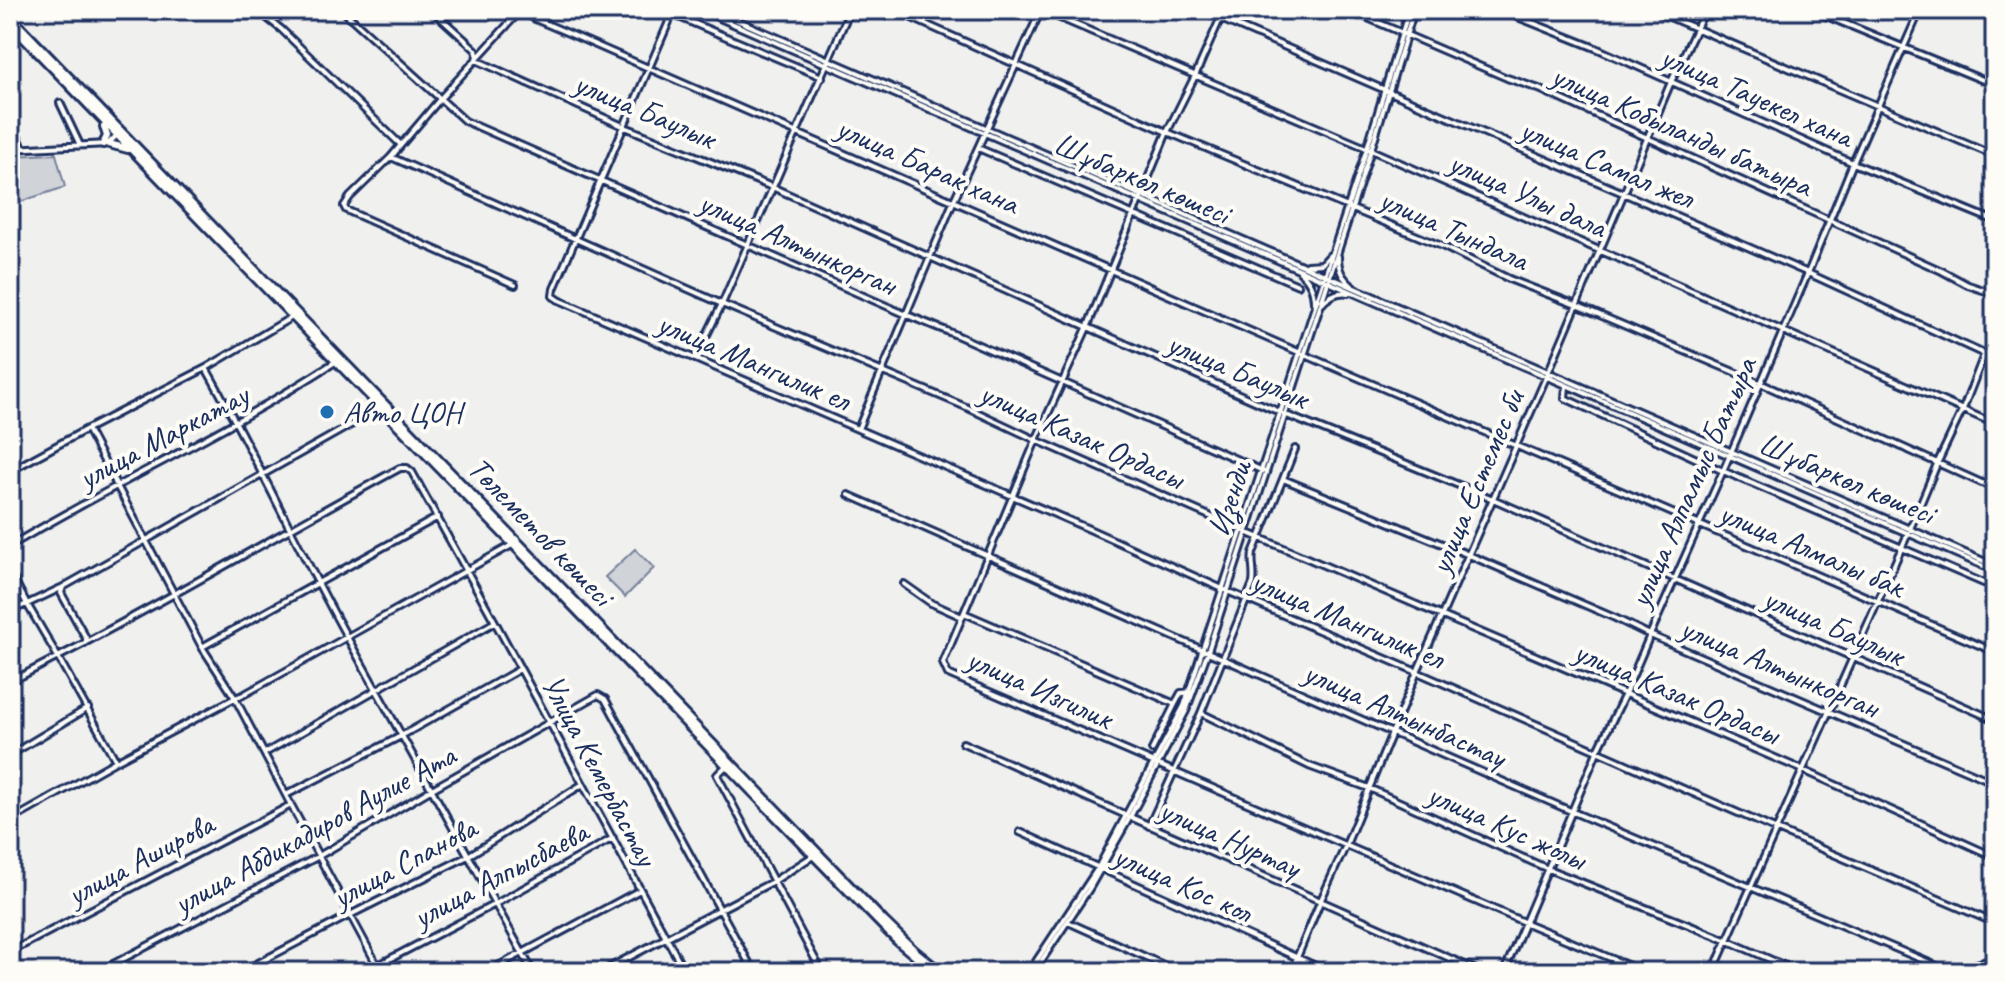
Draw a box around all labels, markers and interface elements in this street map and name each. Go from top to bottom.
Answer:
street label: улица Тауекел хана [1653,35,1862,158]
street label: улица Кобыланды батыра [1543,54,1820,207]
street label: улица Баулык [566,62,725,160]
street label: улица Барак хана [828,106,1027,225]
street label: улица Самал жел [1512,108,1702,219]
street label: Шұбаркөл көшесі [1048,123,1240,235]
street label: улица Улы дала [1441,141,1615,248]
street label: улица Тындала [1371,178,1536,281]
street label: улица Алтынкорган [691,181,905,306]
street label: улица Мангилик ел [649,302,859,421]
street label: улица Баулык [1159,322,1318,420]
street label: улица Алпамыс Батыра [1618,349,1767,615]
street label: улица Казак Ордасы [972,371,1192,500]
street label: улица Маркатау [69,373,258,499]
street label: улица Естемес би [1419,382,1535,582]
place label: Авто ЦОН [343,392,466,433]
marker: Авто ЦОН [318,403,336,421]
street label: Шұбаркөл көшесі [1753,423,1945,535]
street label: Төлеметов көшесі [459,448,625,618]
street label: Изенди [1198,454,1261,541]
street label: улица Алмалы бак [1711,491,1913,608]
street label: улица Мангилик ел [1243,560,1453,679]
street label: улица Баулык [1755,577,1913,677]
street label: улица Алтынкорган [1673,606,1887,729]
street label: улица Казак Ордасы [1566,630,1788,755]
street label: улица Изгилик [959,637,1121,740]
street label: улица Алтынбастау [1296,651,1515,778]
street label: Улица Кемербастау [532,668,668,875]
street label: улица Абдикадиров Аулие Ата [164,734,464,925]
street label: улица Кус жолы [1419,773,1594,880]
street label: улица Нуртау [1151,788,1309,889]
street label: улица Аширова [58,802,223,916]
street label: улица Спанова [323,806,486,918]
street label: улица Алпысбаева [404,810,597,939]
street label: улица Кос кол [1106,834,1260,933]

